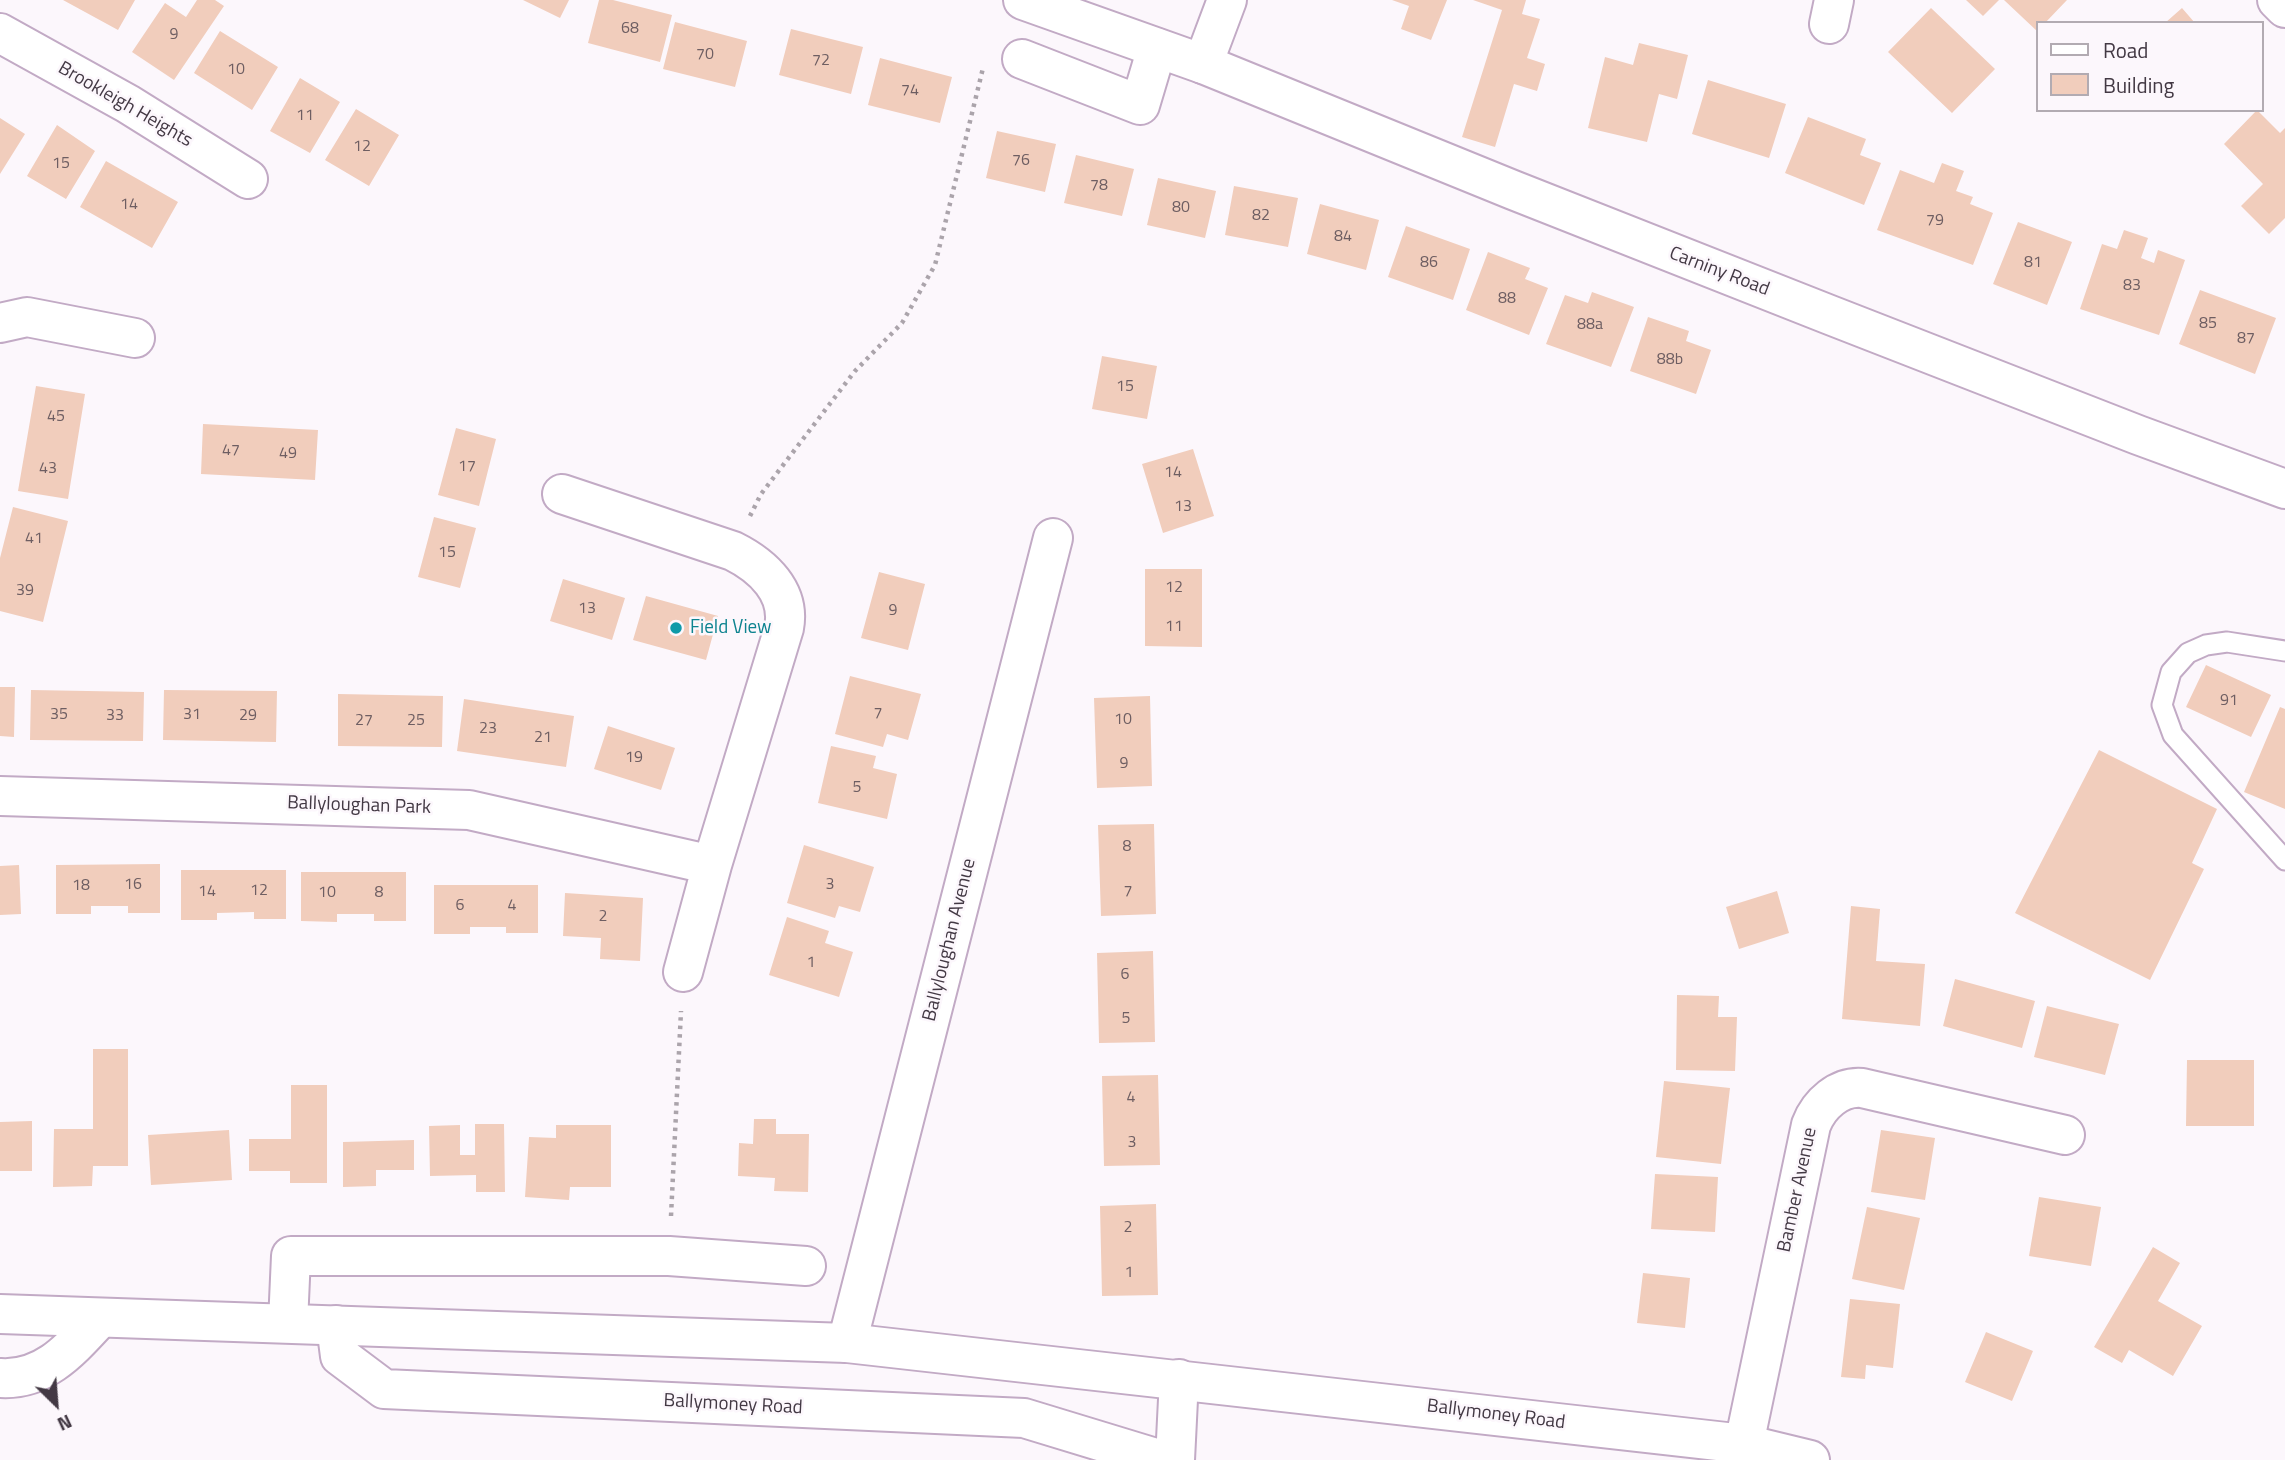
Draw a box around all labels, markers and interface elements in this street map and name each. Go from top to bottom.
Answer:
house number: 68 [621,19,639,39]
legend [2036,21,2264,112]
house number: 9 [170,25,178,45]
text: Road [2103,34,2148,66]
house number: 70 [696,45,714,65]
house number: 72 [812,51,830,71]
street label: Brookleigh Heights [54,57,196,153]
house number: 10 [227,60,245,80]
text: Building [2103,69,2174,101]
house number: 74 [901,81,919,101]
house number: 11 [296,106,314,126]
house number: 12 [353,137,371,157]
house number: 76 [1012,151,1030,171]
house number: 15 [52,154,70,174]
house number: 78 [1090,176,1108,196]
house number: 14 [120,195,138,215]
house number: 80 [1172,198,1190,218]
house number: 82 [1252,206,1270,226]
house number: 79 [1926,211,1944,231]
house number: 84 [1334,227,1352,247]
street label: Carniny Road [1666,242,1772,302]
house number: 86 [1420,253,1438,273]
house number: 81 [2024,253,2042,273]
house number: 83 [2123,276,2141,296]
house number: 88 [1498,289,1516,309]
house number: 85 [2199,314,2217,334]
house number: 88a [1577,315,1603,335]
house number: 87 [2237,329,2255,349]
house number: 88b [1657,350,1683,370]
house number: 15 [1116,377,1134,397]
house number: 45 [47,407,65,427]
house number: 47 [222,441,240,461]
house number: 49 [279,444,297,464]
house number: 17 [458,457,476,477]
house number: 43 [39,459,57,479]
house number: 14 [1164,463,1182,483]
house number: 13 [1174,497,1192,517]
house number: 41 [25,529,43,549]
house number: 15 [438,543,456,563]
house number: 12 [1165,578,1183,598]
house number: 39 [16,581,34,601]
house number: 13 [578,599,596,619]
house number: 9 [889,601,897,621]
place label: Field View [690,617,772,639]
house number: 11 [1165,617,1183,637]
marker: Field View [668,620,684,636]
house number: 91 [2220,691,2238,711]
house number: 7 [874,704,882,724]
house number: 35 [50,705,68,725]
house number: 31 [183,705,201,725]
house number: 33 [106,706,124,726]
house number: 29 [239,706,257,726]
house number: 10 [1114,710,1132,730]
house number: 27 [355,711,373,731]
house number: 25 [407,711,425,731]
house number: 23 [479,719,497,739]
house number: 21 [534,728,552,748]
house number: 19 [625,748,643,768]
house number: 9 [1120,754,1128,774]
house number: 5 [853,778,861,798]
street label: Ballyloughan Park [287,792,431,820]
house number: 8 [1123,837,1131,857]
street label: Ballyloughan Avenue [919,856,981,1024]
house number: 16 [124,875,142,895]
house number: 3 [826,875,834,895]
house number: 18 [72,876,90,896]
house number: 12 [250,881,268,901]
house number: 14 [198,882,216,902]
house number: 7 [1124,882,1132,902]
house number: 10 [318,883,336,903]
house number: 8 [375,883,383,903]
house number: 6 [456,896,464,916]
house number: 4 [508,896,516,916]
house number: 2 [599,907,607,927]
house number: 1 [807,953,815,973]
house number: 6 [1121,965,1129,985]
house number: 5 [1122,1009,1130,1029]
house number: 4 [1127,1088,1135,1108]
street label: Bamber Avenue [1774,1126,1822,1254]
house number: 3 [1128,1133,1136,1153]
house number: 2 [1124,1218,1132,1238]
house number: 1 [1125,1263,1133,1283]
north arrow [21,1369,91,1439]
street label: Ballymoney Road [663,1390,803,1420]
street label: Ballymoney Road [1426,1395,1566,1435]
text: N [53,1408,77,1439]

